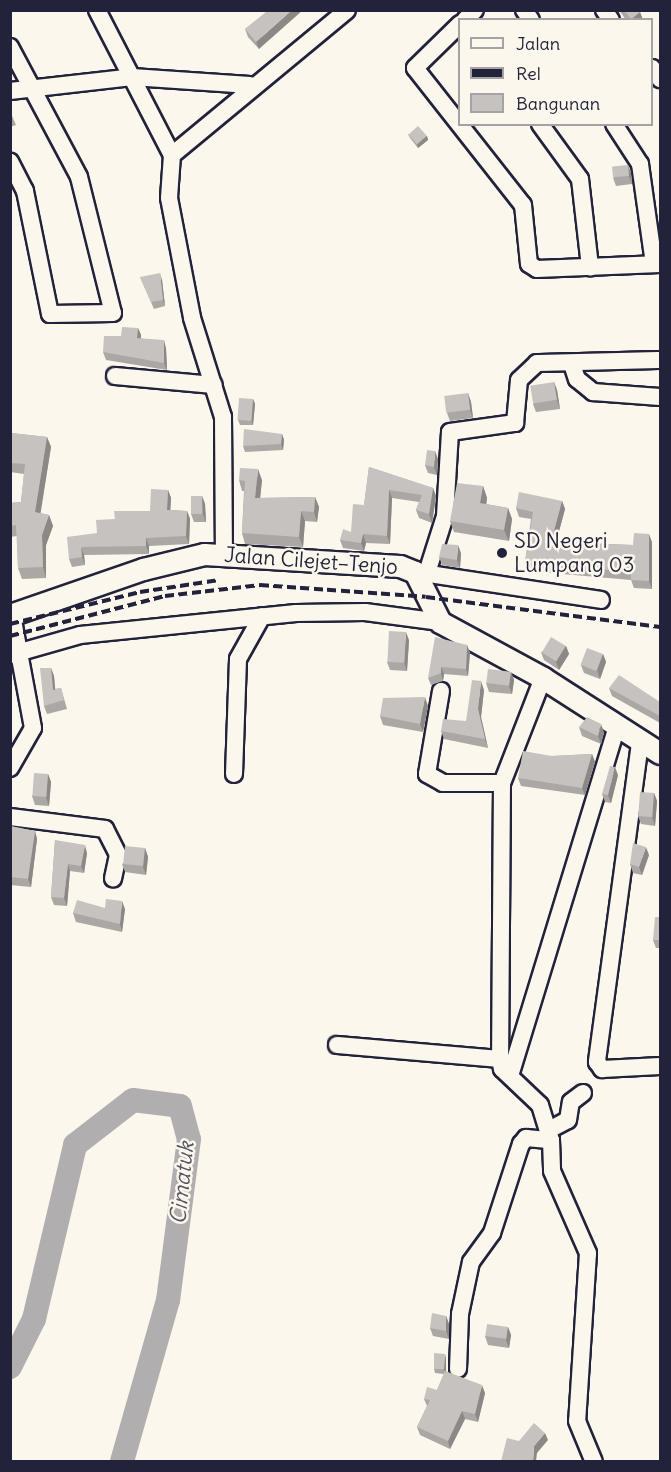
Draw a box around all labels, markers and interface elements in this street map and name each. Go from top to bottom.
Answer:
legend [458,18,653,126]
text: Jalan [516,32,560,55]
text: Rel [516,62,541,85]
text: Bangunan [516,92,600,115]
place label: SD Negeri Lumpang 03 [514,528,634,578]
street label: Jalan Cilejet–Tenjo [223,542,399,580]
marker: SD Negeri Lumpang 03 [495,546,509,560]
water label: Cimatuk [165,1140,199,1226]

